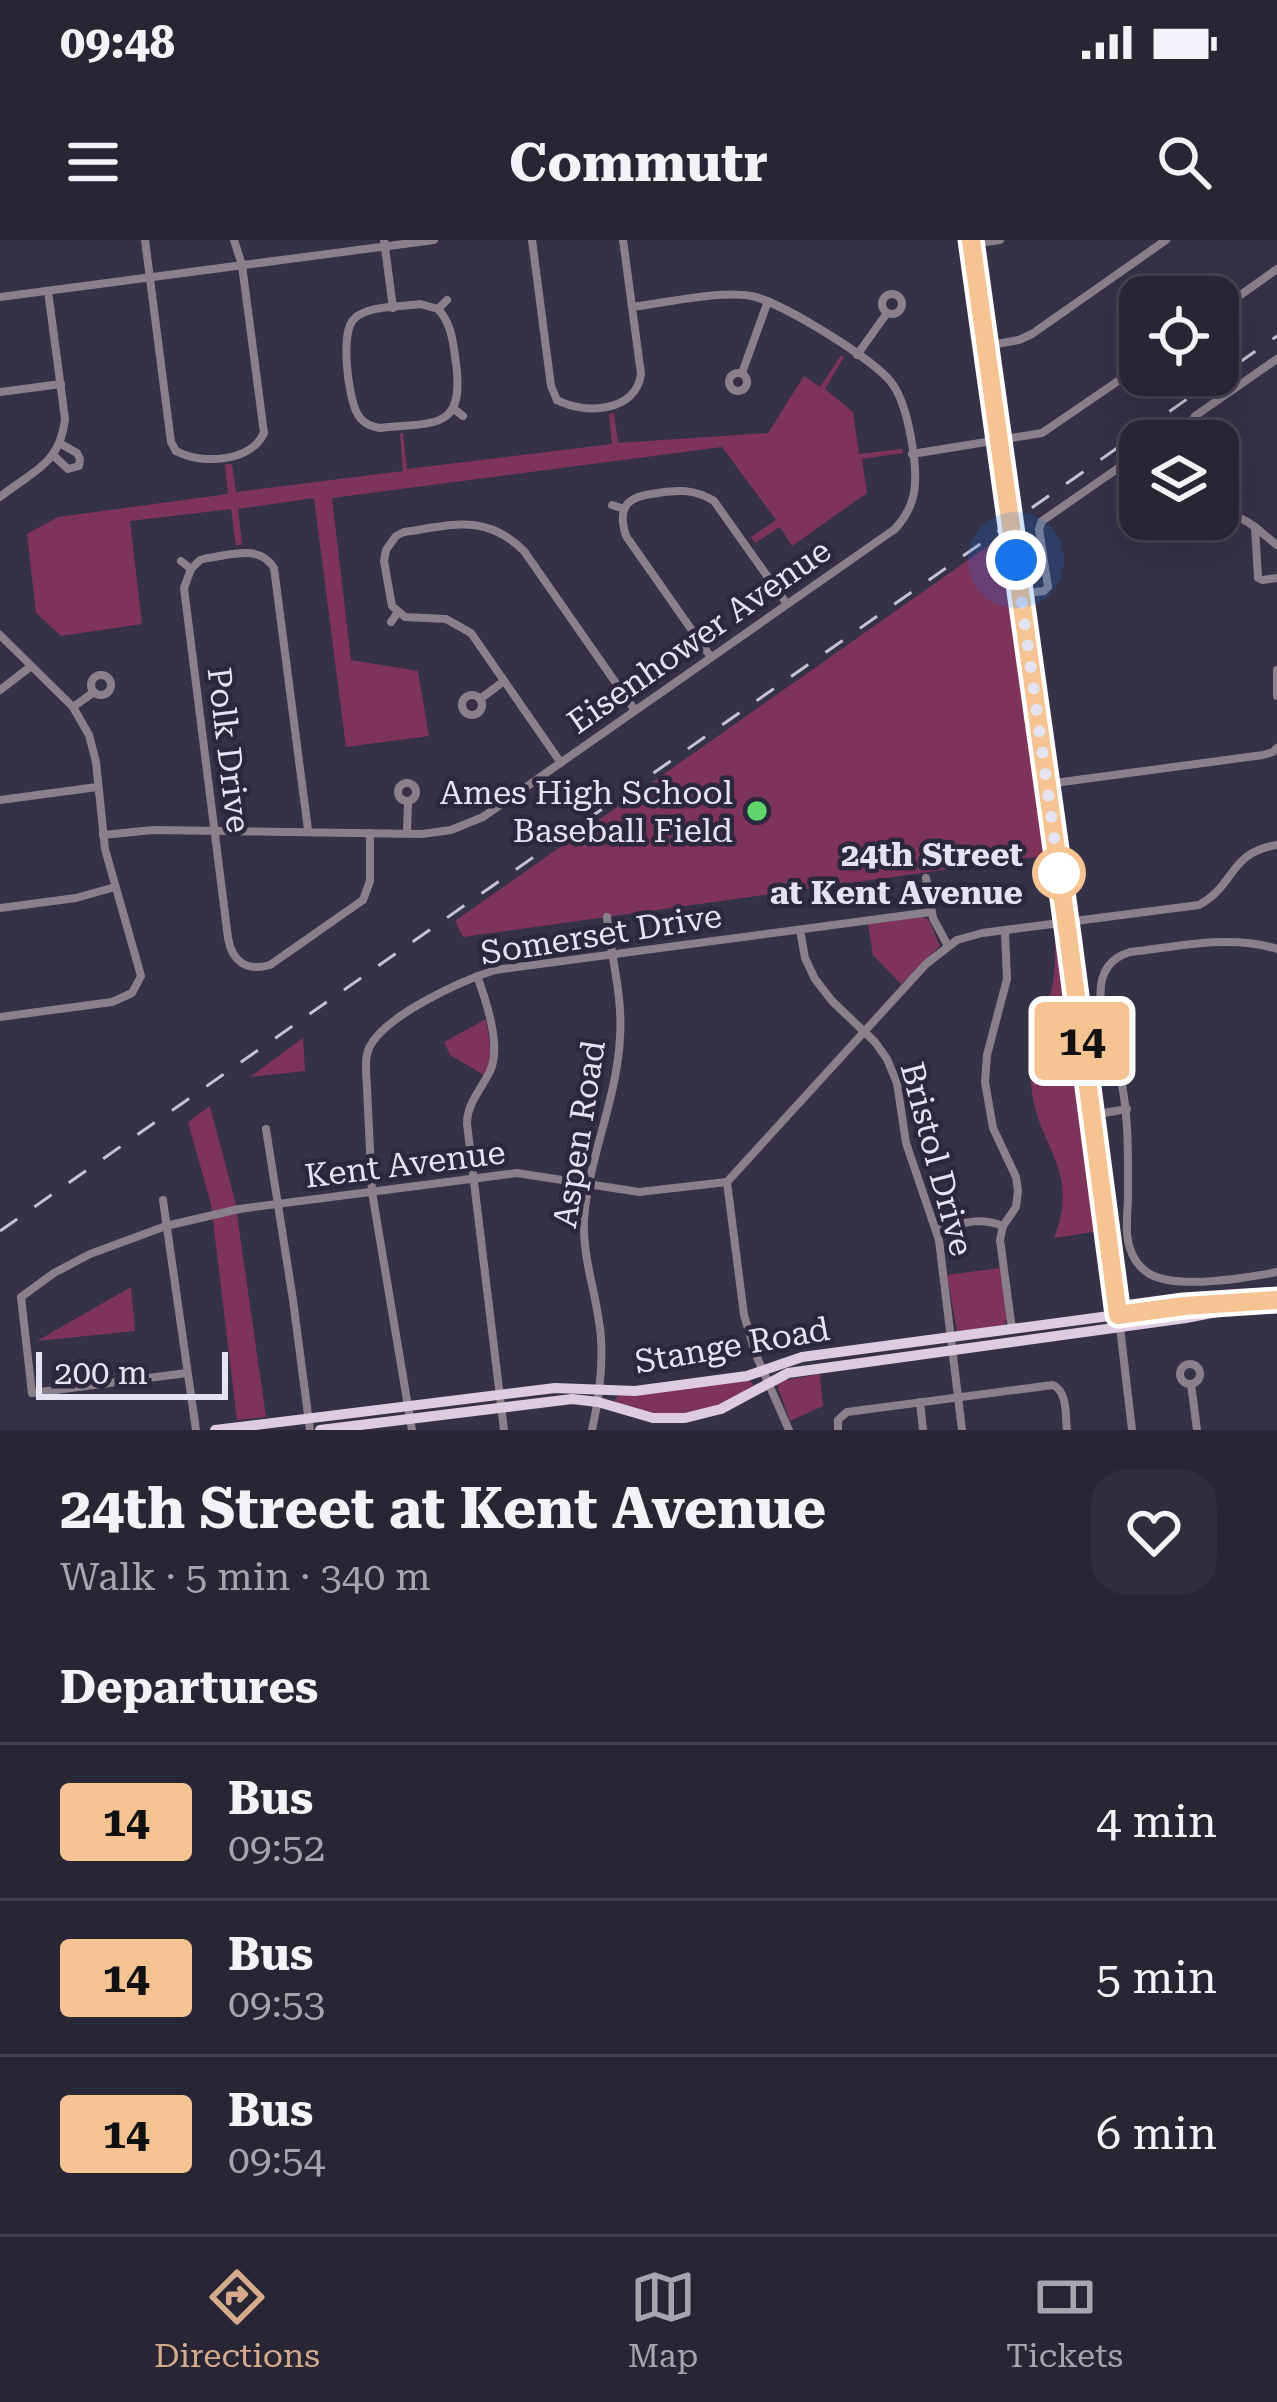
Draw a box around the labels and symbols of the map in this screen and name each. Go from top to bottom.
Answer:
your location [986,530,1046,590]
street label: Eisenhower Avenue [560,531,838,741]
street label: Polk Drive [200,665,258,835]
place label: Ames High School Baseball Field [440,773,733,850]
marker: Ames High School Baseball Field [744,798,770,824]
place label: 24th Street at Kent Avenue [770,835,1023,912]
marker: 24th Street at Kent Avenue [1034,848,1084,898]
street label: Somerset Drive [478,896,724,972]
line badge: 14 [1028,1002,1136,1080]
street label: Aspen Road [545,1037,613,1231]
street label: Bristol Drive [892,1058,982,1260]
street label: Kent Avenue [303,1132,507,1196]
street label: Stange Road [632,1309,832,1381]
scale bar [36,1346,228,1399]

